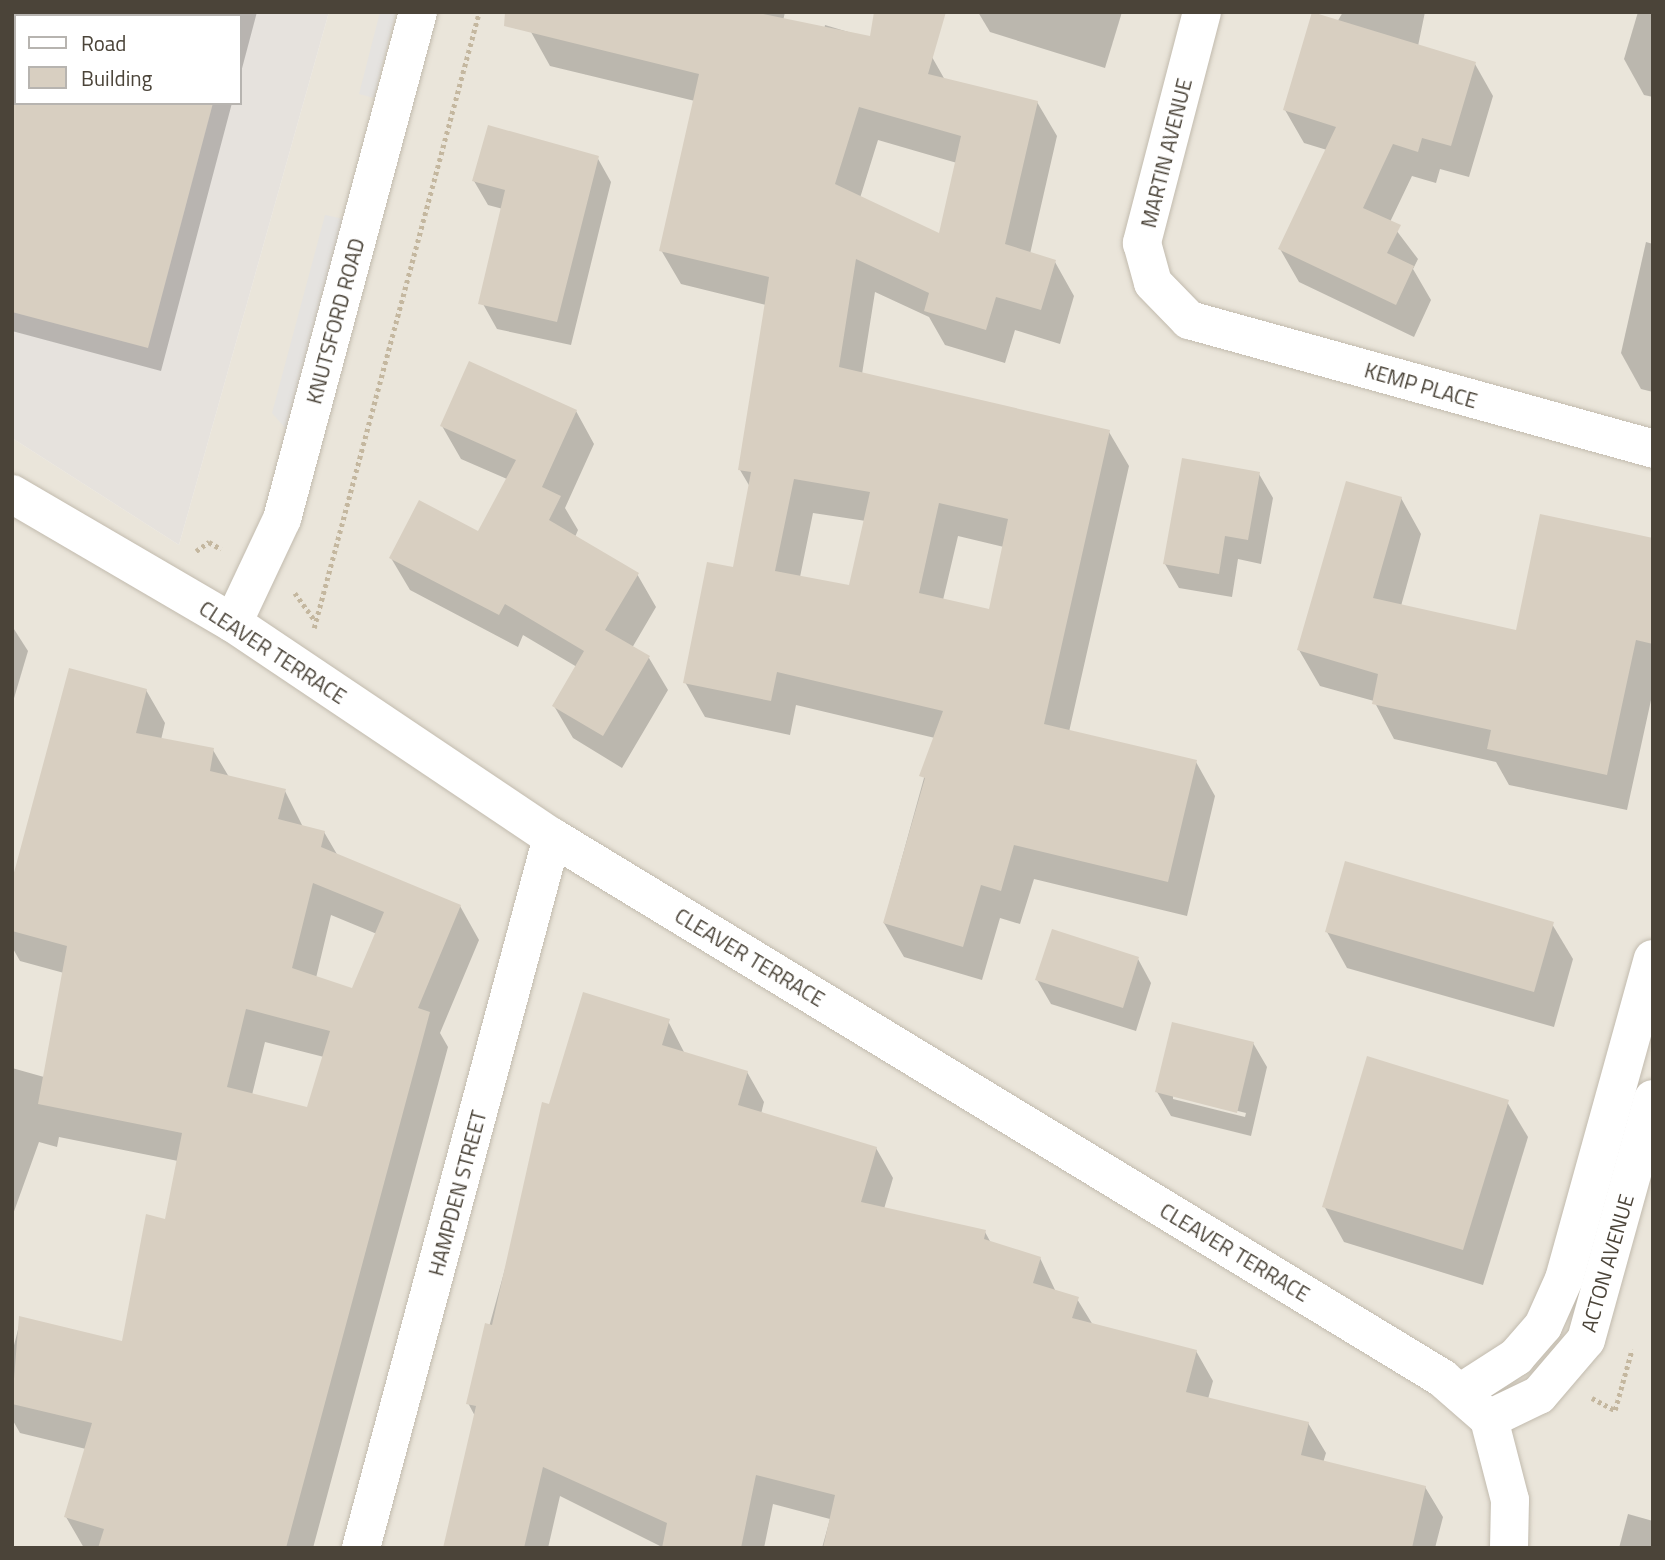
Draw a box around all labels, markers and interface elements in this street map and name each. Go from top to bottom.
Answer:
legend [14,14,242,105]
text: Road [81,27,126,59]
text: Building [81,62,152,94]
street label: MARTIN AVENUE [1135,76,1197,230]
street label: KNUTSFORD ROAD [301,235,369,407]
street label: KEMP PLACE [1362,357,1480,413]
street label: CLEAVER TERRACE [195,595,351,709]
street label: CLEAVER TERRACE [671,902,829,1012]
street label: HAMPDEN STREET [423,1107,491,1279]
street label: ACTON AVENUE [1575,1191,1639,1335]
street label: CLEAVER TERRACE [1156,1197,1314,1307]

